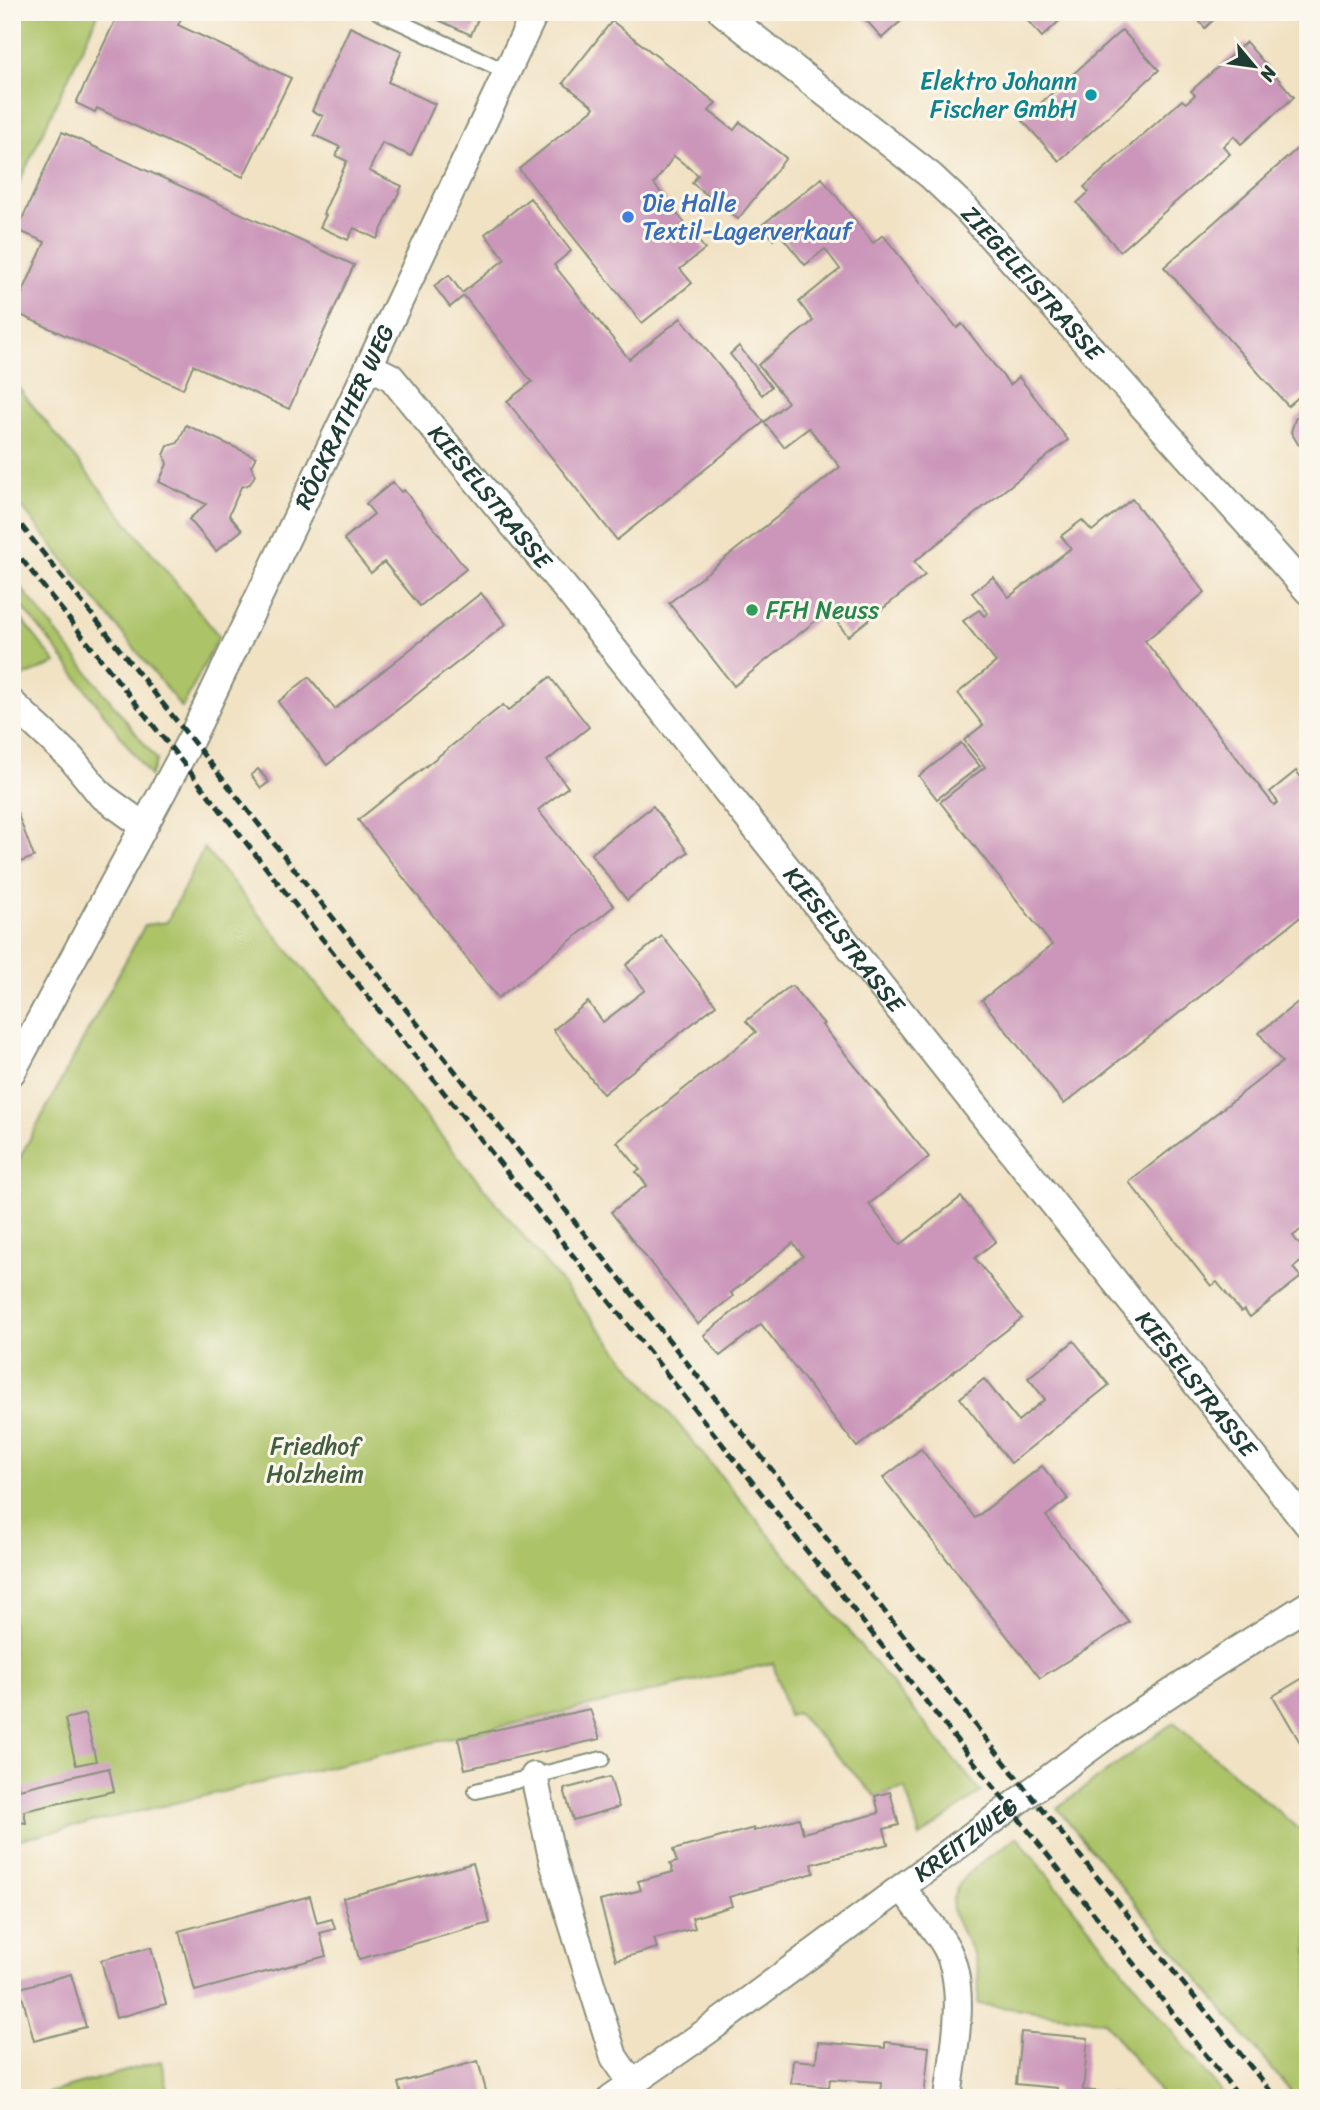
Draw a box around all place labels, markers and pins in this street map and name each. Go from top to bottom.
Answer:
place label: Elektro Johann Fischer GmbH [920,60,1077,130]
marker: Elektro Johann Fischer GmbH [1083,87,1099,103]
place label: Die Halle Textil-Lagerverkauf [642,182,854,252]
marker: Die Halle Textil-Lagerverkauf [620,209,636,225]
place label: FFH Neuss [766,589,879,631]
marker: FFH Neuss [744,602,760,618]

